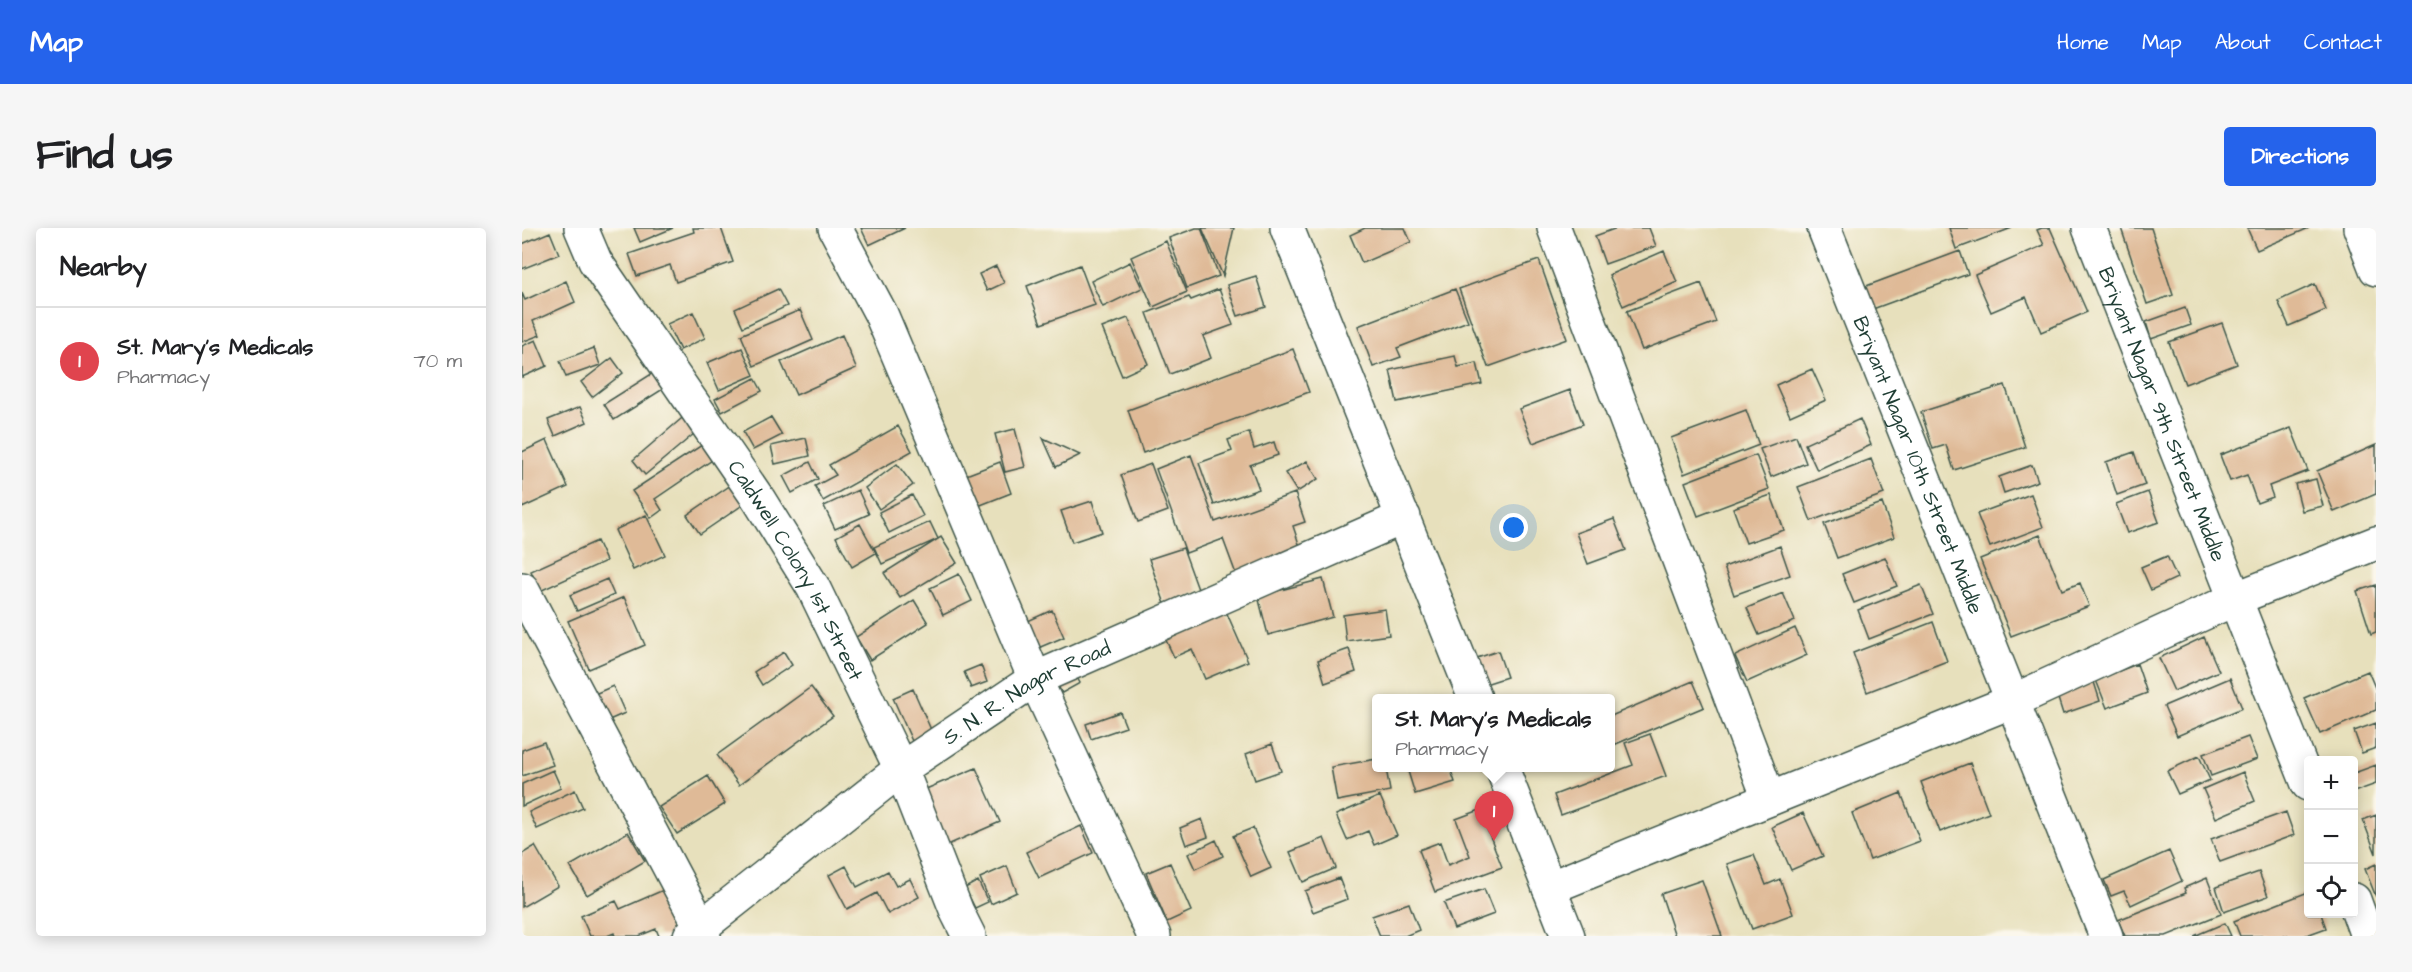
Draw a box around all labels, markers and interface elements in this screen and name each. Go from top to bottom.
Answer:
text: Map [30,23,83,62]
text: Home [2057,28,2109,57]
text: Map [2142,28,2182,57]
text: About [2215,28,2271,57]
text: Contact [2304,28,2382,57]
text: Find us [36,127,173,185]
button: Directions [2224,127,2376,186]
text: Nearby [60,249,147,285]
street label: Briyant Nagar 9th Street Middle [2091,263,2233,566]
street label: Briyant Nagar 10th Street Middle [1846,312,1991,618]
text: St. Mary's Medicals [117,332,313,363]
text: 1 [78,347,81,375]
text: 70 m [414,347,462,375]
text: Pharmacy [117,363,210,391]
street label: Caldwell Colony 1st Street [721,454,871,686]
your location [1499,513,1528,542]
street label: S. N. R. Nagar Road [937,633,1115,751]
popup [1372,694,1615,772]
text: St. Mary's Medicals [1395,704,1592,735]
text: Pharmacy [1395,735,1489,763]
map controls [2304,756,2358,918]
button: + [2304,756,2358,810]
pin: 1 [1474,792,1514,841]
button: − [2304,810,2358,864]
button: locate [2304,864,2358,918]

